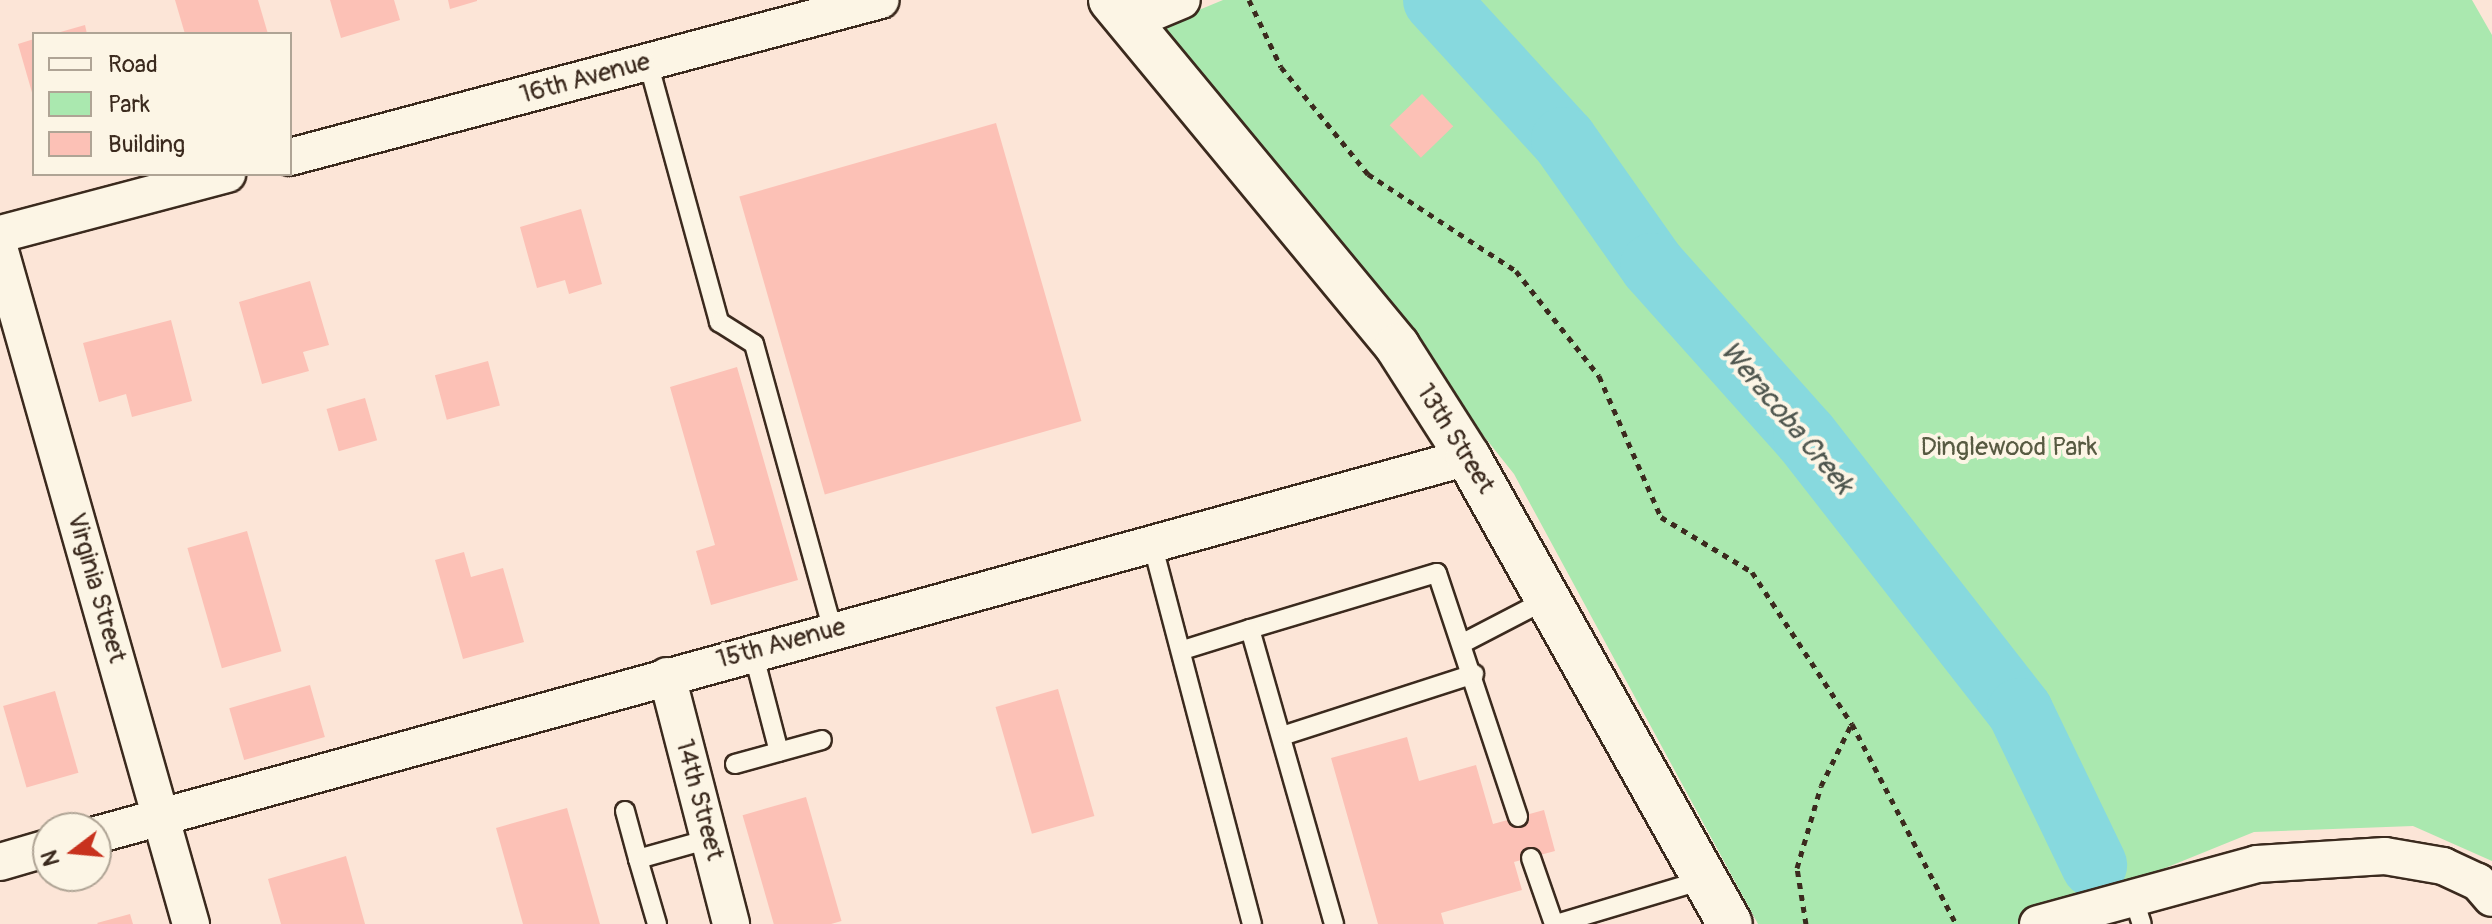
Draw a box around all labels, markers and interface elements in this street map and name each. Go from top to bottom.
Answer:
legend [32,32,292,176]
street label: 16th Avenue [516,47,654,111]
text: Road [108,50,158,79]
text: Park [108,90,150,119]
text: Building [108,130,185,159]
water label: Weracoba Creek [1712,335,1860,501]
street label: 13th Street [1409,378,1501,500]
park label: Dinglewood Park [1921,432,2097,464]
street label: Virginia Street [60,509,132,667]
street label: 15th Avenue [713,612,849,676]
street label: 14th Street [668,736,730,864]
north arrow [32,812,112,892]
text: N [35,847,66,869]

